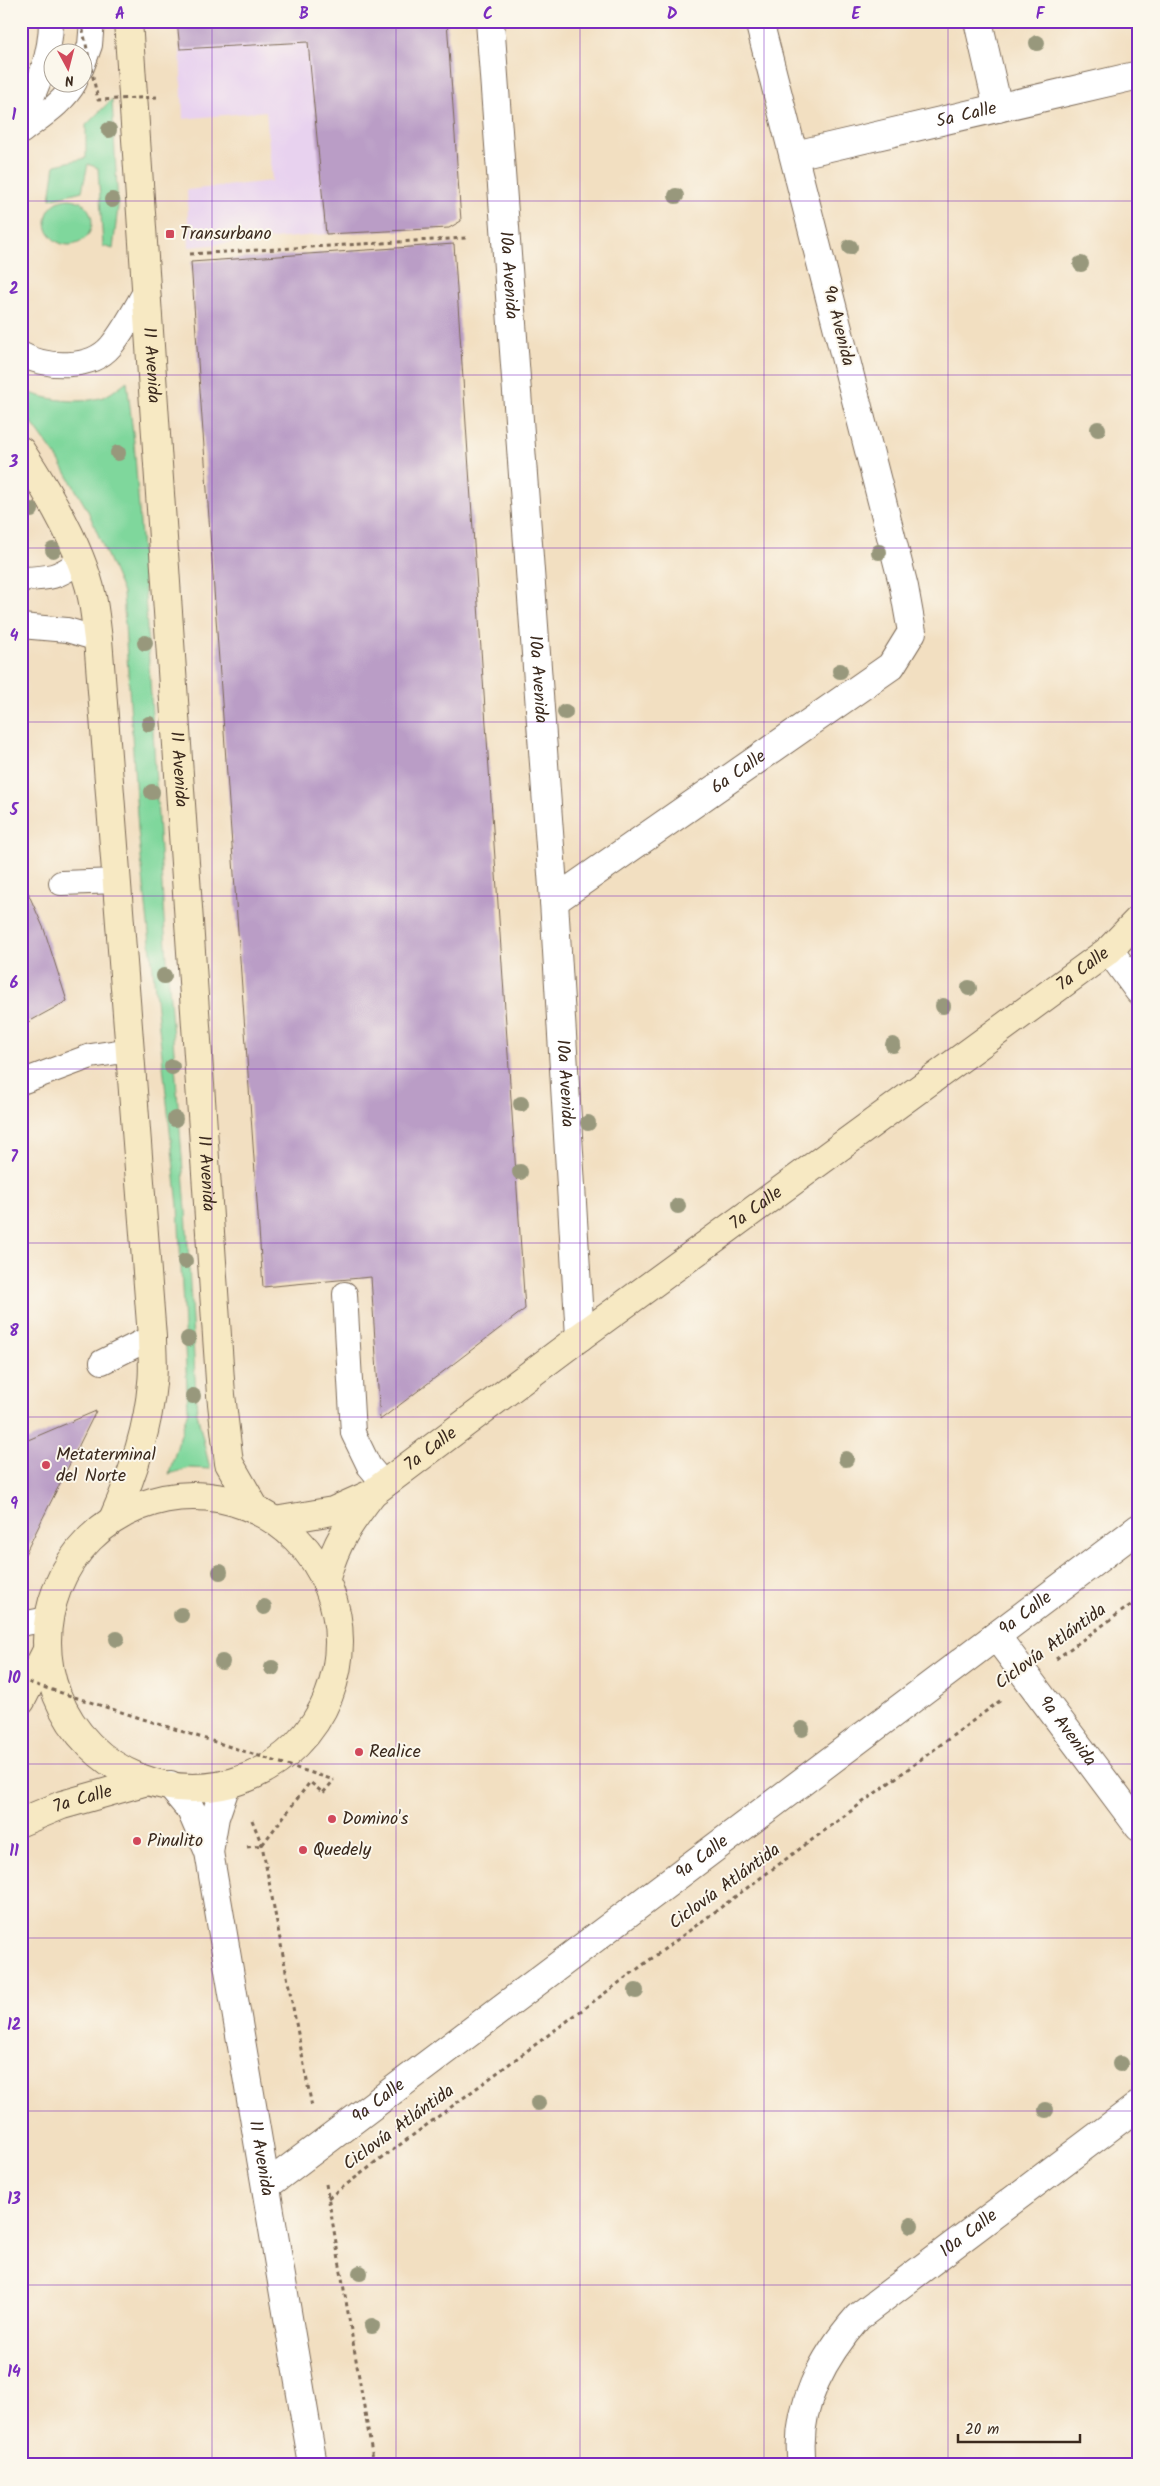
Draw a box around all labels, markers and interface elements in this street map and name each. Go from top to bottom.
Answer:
text: A [115,2,125,27]
text: B [299,2,309,27]
text: C [483,2,493,27]
text: D [667,2,678,27]
text: E [852,2,862,27]
text: F [1036,2,1046,27]
north arrow [42,42,92,92]
text: N [64,68,75,91]
street label: 5a Calle [933,94,1000,136]
text: 1 [12,103,17,128]
place label: Transurbano [180,220,272,249]
marker: Transurbano [164,228,176,240]
street label: 10a Avenida [491,230,526,320]
text: 2 [9,277,19,302]
street label: 9a Avenida [814,283,862,369]
street label: 11 Avenida [134,326,168,404]
text: 3 [9,450,19,475]
text: 4 [10,624,19,649]
street label: 10a Avenida [520,634,556,724]
street label: 11 Avenida [162,730,196,808]
street label: 6a Calle [705,743,772,802]
text: 5 [9,798,20,823]
street label: 7a Calle [1050,940,1116,999]
text: 6 [10,971,19,996]
street label: 10a Avenida [548,1038,582,1128]
street label: 11 Avenida [189,1134,223,1213]
text: 7 [10,1145,18,1170]
street label: 7a Calle [723,1179,789,1238]
text: 8 [9,1319,19,1344]
street label: 7a Calle [398,1420,463,1479]
place label: Metaterminal del Norte [56,1441,156,1491]
marker: Metaterminal del Norte [40,1459,52,1471]
text: 9 [10,1492,18,1517]
street label: 9a Calle [992,1584,1058,1643]
street label: Ciclovía Atlántida [989,1596,1113,1698]
text: 10 [7,1666,21,1691]
street label: 9a Avenida [1031,1690,1104,1773]
place label: Realice [369,1738,421,1767]
marker: Realice [353,1746,365,1758]
street label: 7a Calle [49,1777,116,1822]
place label: Domino's [342,1805,409,1834]
marker: Domino's [326,1813,338,1825]
place label: Pinulito [147,1827,203,1856]
street label: 9a Calle [669,1828,735,1887]
marker: Pinulito [131,1835,143,1847]
place label: Quedely [313,1836,372,1865]
street label: Ciclovía Atlántida [663,1836,787,1938]
text: 11 [9,1839,19,1864]
marker: Quedely [297,1844,309,1856]
text: 12 [7,2013,21,2038]
street label: 9a Calle [346,2071,412,2131]
street label: Ciclovía Atlántida [337,2077,461,2179]
street label: 11 Avenida [240,2118,282,2198]
text: 13 [7,2187,21,2212]
street label: 10a Calle [933,2202,1004,2265]
text: 14 [7,2360,21,2385]
scale bar [958,2411,1080,2443]
text: 20 m [965,2418,999,2442]

